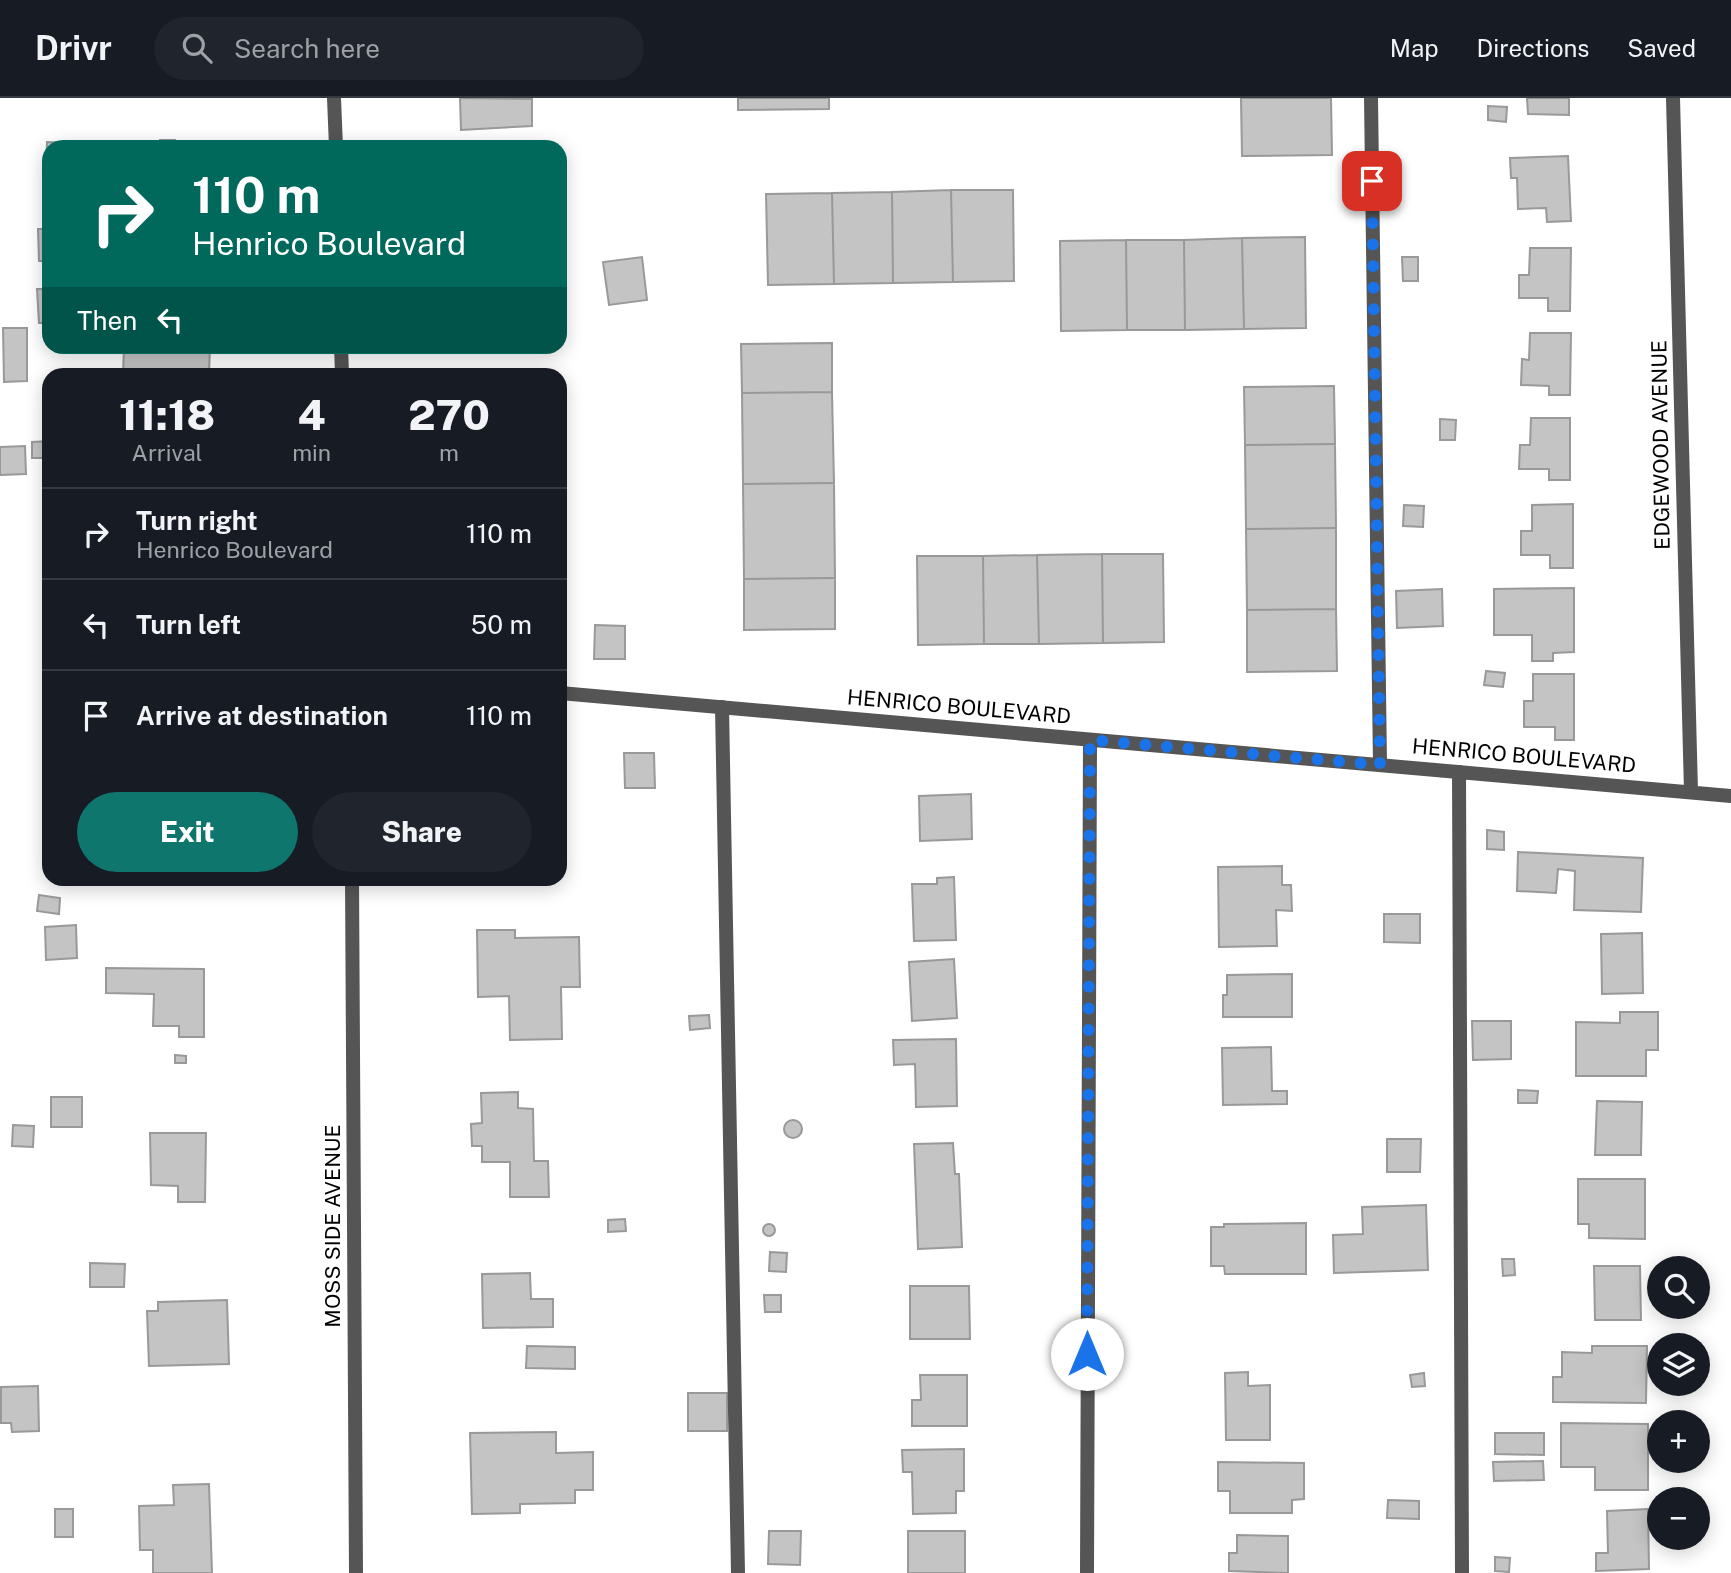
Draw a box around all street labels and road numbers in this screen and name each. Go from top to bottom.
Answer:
street label: EDGEWOOD AVENUE [1646,340,1675,550]
street label: HENRICO BOULEVARD [846,684,1072,729]
street label: HENRICO BOULEVARD [1411,733,1637,778]
street label: MOSS SIDE AVENUE [320,1124,345,1328]

